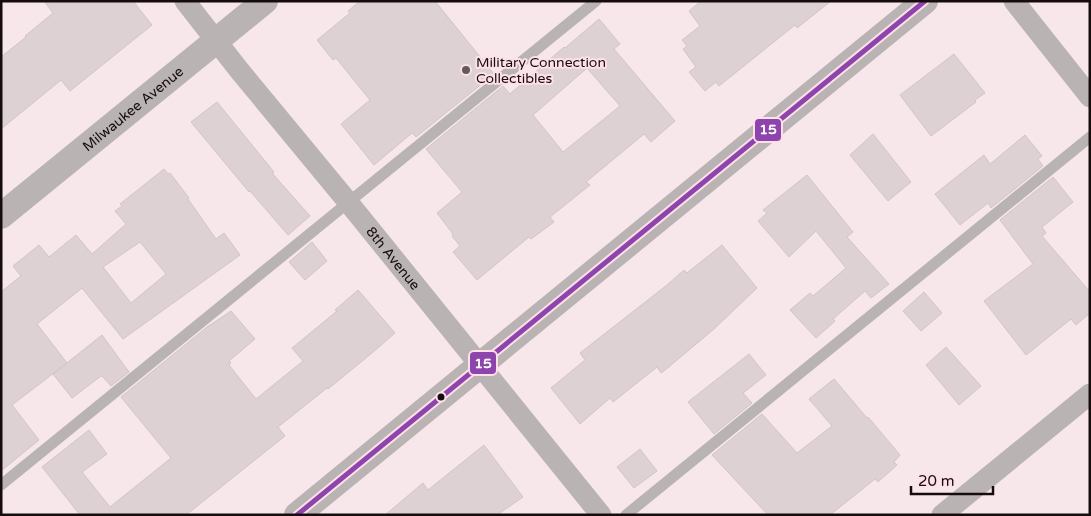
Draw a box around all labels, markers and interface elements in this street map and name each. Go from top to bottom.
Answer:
place label: Military Connection Collectibles [476,54,606,87]
street label: Milwaukee Avenue [79,63,187,155]
marker: Military Connection Collectibles [460,64,472,76]
line badge: 15 [754,118,782,142]
text: 15 [759,121,777,138]
street label: 8th Avenue [363,223,424,293]
line badge: 15 [469,351,497,375]
text: 15 [474,355,492,372]
unlabelled marker [436,392,446,402]
scale bar [911,464,994,496]
text: 20 m [918,472,955,490]

